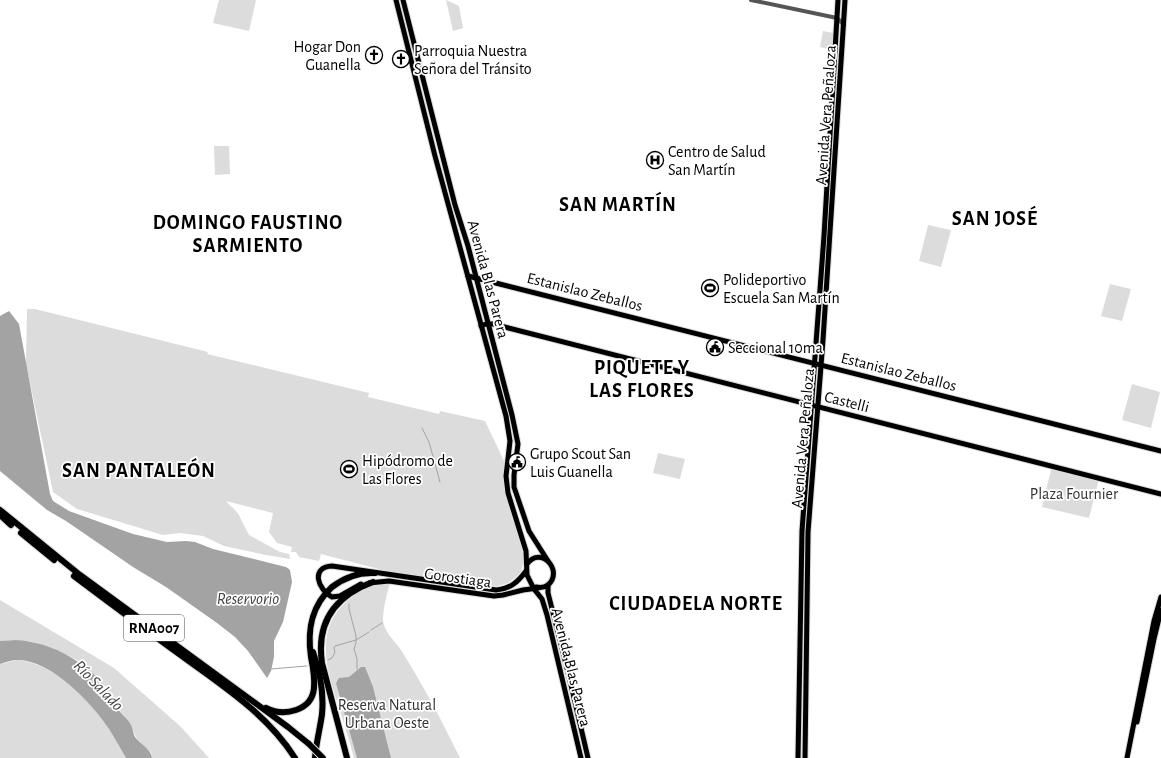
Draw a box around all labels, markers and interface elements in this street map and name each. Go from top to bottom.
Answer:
place label: Hogar Don Guanella [294,39,361,73]
place label: Parroquia Nuestra Señora del Tránsito [414,43,532,77]
church icon: Hogar Don Guanella [364,45,384,65]
street label: Avenida Vera Peñaloza [813,45,839,186]
church icon: Parroquia Nuestra Señora del Tránsito [391,49,411,69]
place label: Centro de Salud San Martín [668,144,766,178]
hospital icon: Centro de Salud San Martín [645,150,665,170]
district label: SAN MARTÍN [559,191,677,215]
district label: SAN JOSÉ [952,205,1038,229]
district label: DOMINGO FAUSTINO SARMIENTO [153,213,343,256]
street label: Avenida Blas Parera [465,218,512,340]
street label: Estanislao Zeballos [525,270,644,314]
place label: Polideportivo Escuela San Martín [723,272,840,306]
sports icon: Polideportivo Escuela San Martín [700,278,720,298]
public building icon: Seccional 10ma [705,337,725,357]
place label: Seccional 10ma [728,340,823,356]
street label: Estanislao Zeballos [839,350,958,394]
district label: PIQUETE Y LAS FLORES [589,358,695,401]
street label: Avenida Vera Peñaloza [789,368,817,509]
street label: Castelli [823,389,871,415]
place label: Grupo Scout San Luis Guanella [530,446,631,480]
public building icon: Grupo Scout San Luis Guanella [507,452,527,472]
place label: Hipódromo de Las Flores [362,453,453,487]
district label: SAN PANTALEÓN [62,458,216,481]
sports icon: Hipódromo de Las Flores [339,459,359,479]
park label: Plaza Fournier [1030,486,1119,502]
street label: Gorostiaga [423,565,492,591]
water label: Reservorio [217,590,279,607]
district label: CIUDADELA NORTE [609,594,783,614]
street label: Avenida Blas Parera [549,606,594,728]
road number: RNA007 [124,615,184,641]
water label: Río Salado [71,657,127,714]
park label: Reserva Natural Urbana Oeste [338,697,436,731]

